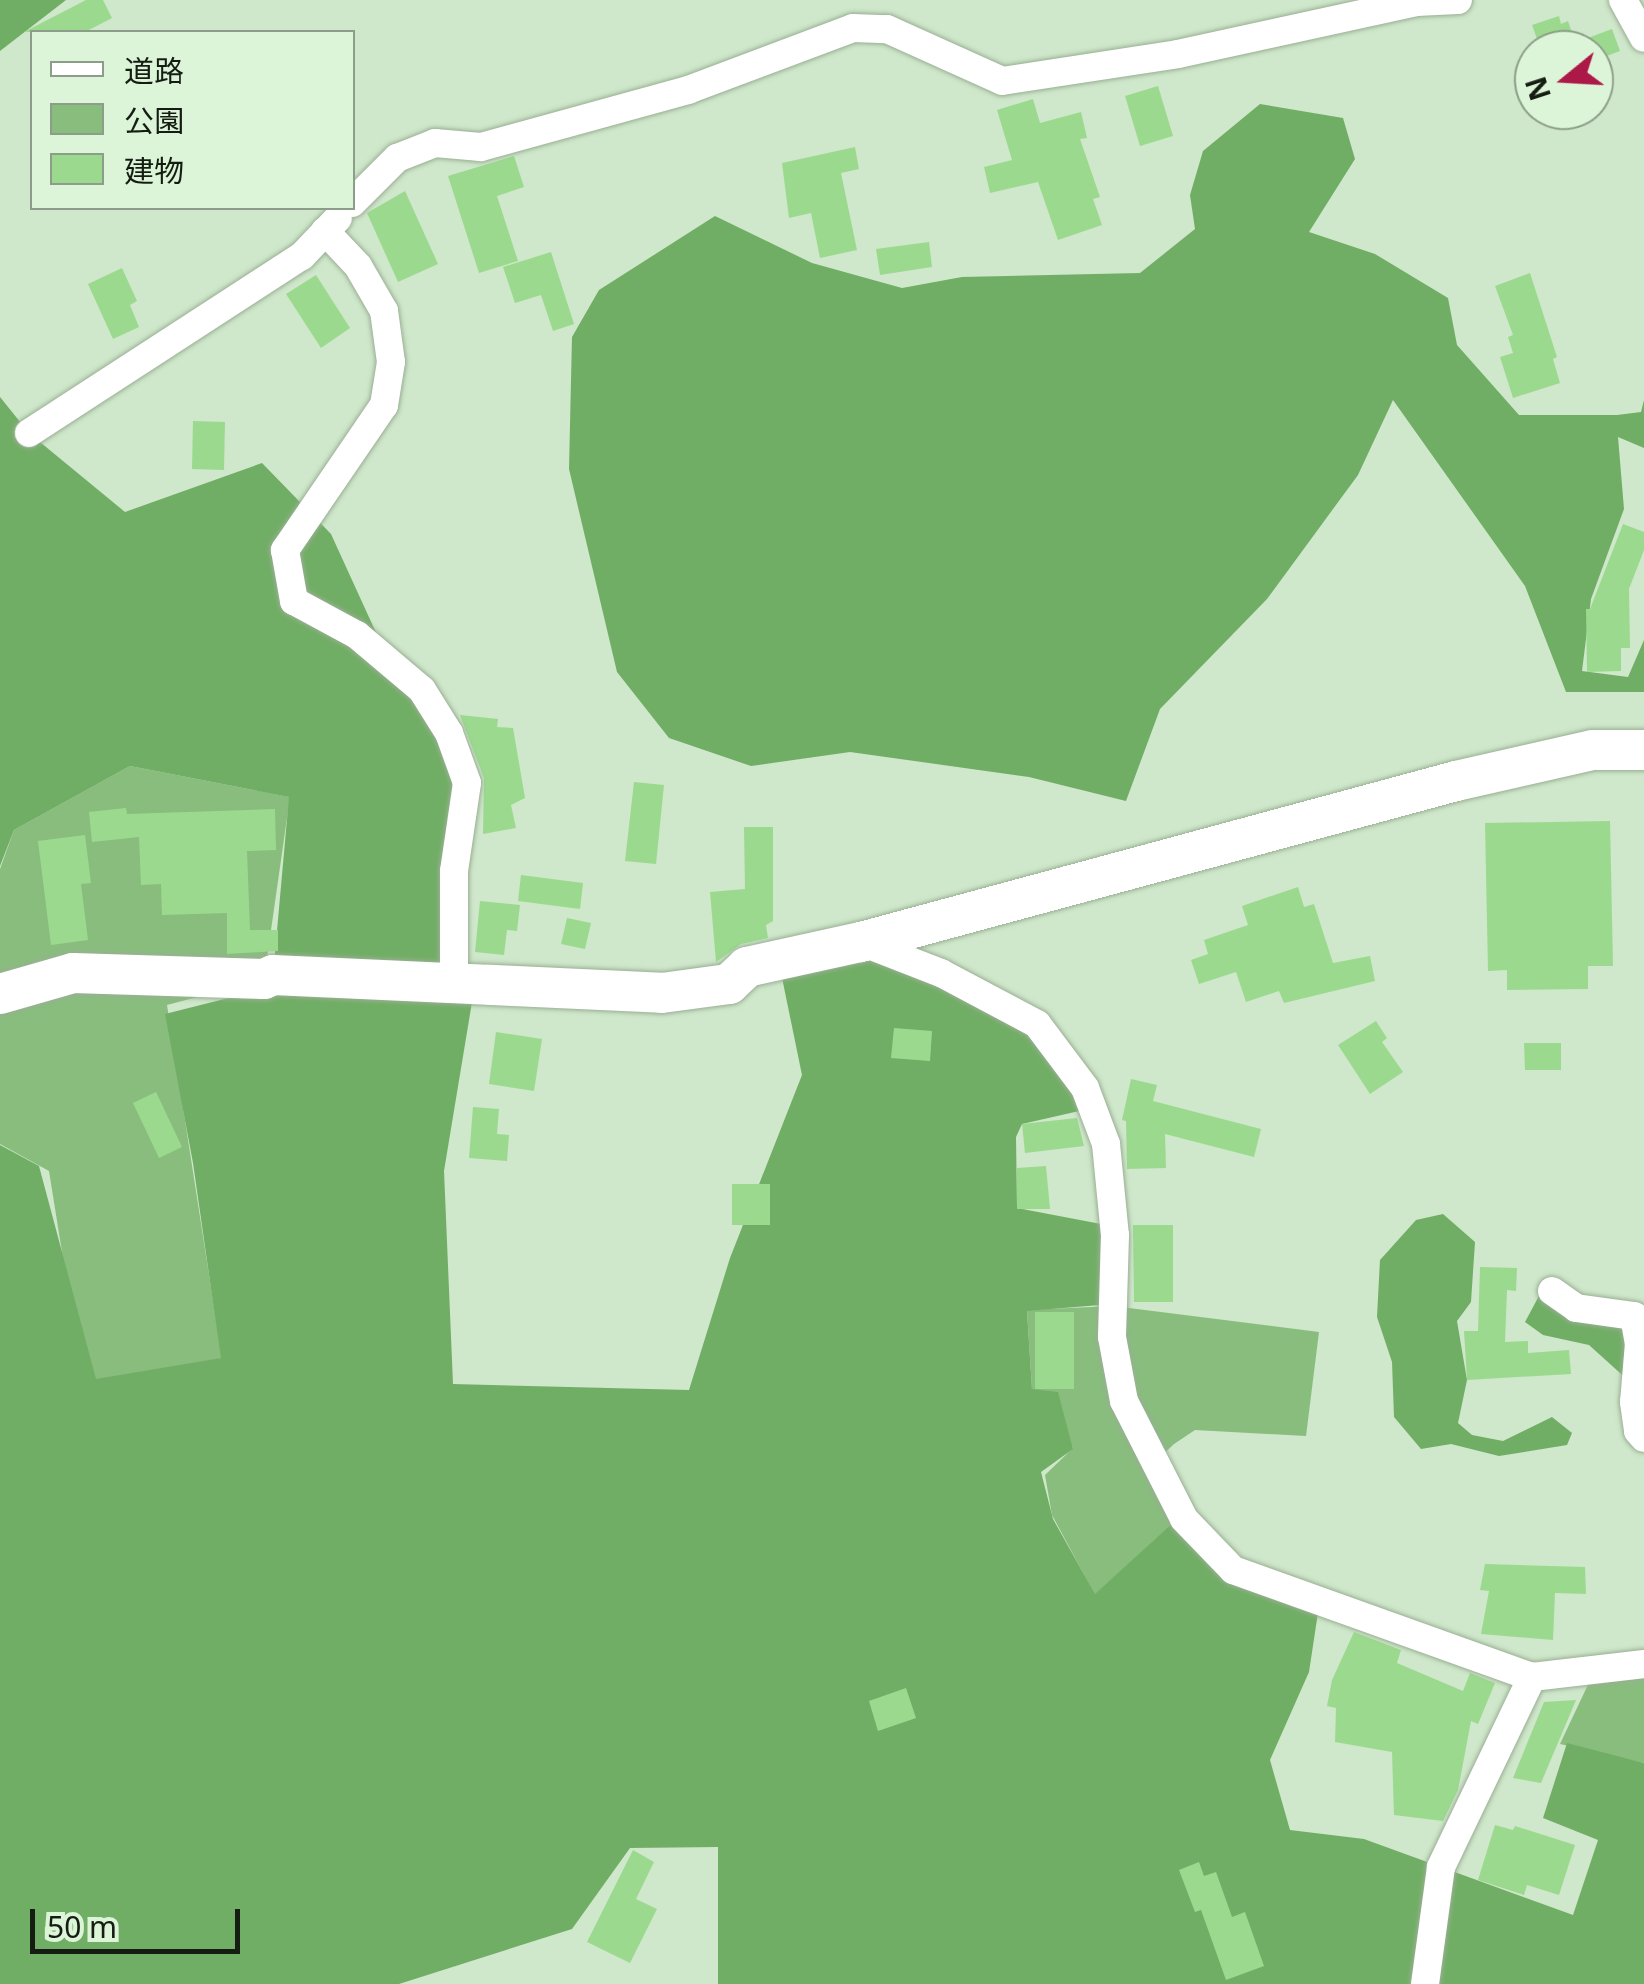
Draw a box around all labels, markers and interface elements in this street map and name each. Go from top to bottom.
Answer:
legend [30,30,355,210]
north arrow [1514,30,1614,130]
text: 道路 [124,50,184,91]
text: N [1516,72,1559,105]
text: 公園 [124,100,184,141]
text: 建物 [124,150,184,191]
scale bar [35,1889,245,1951]
text: 50 m [47,1906,117,1947]

